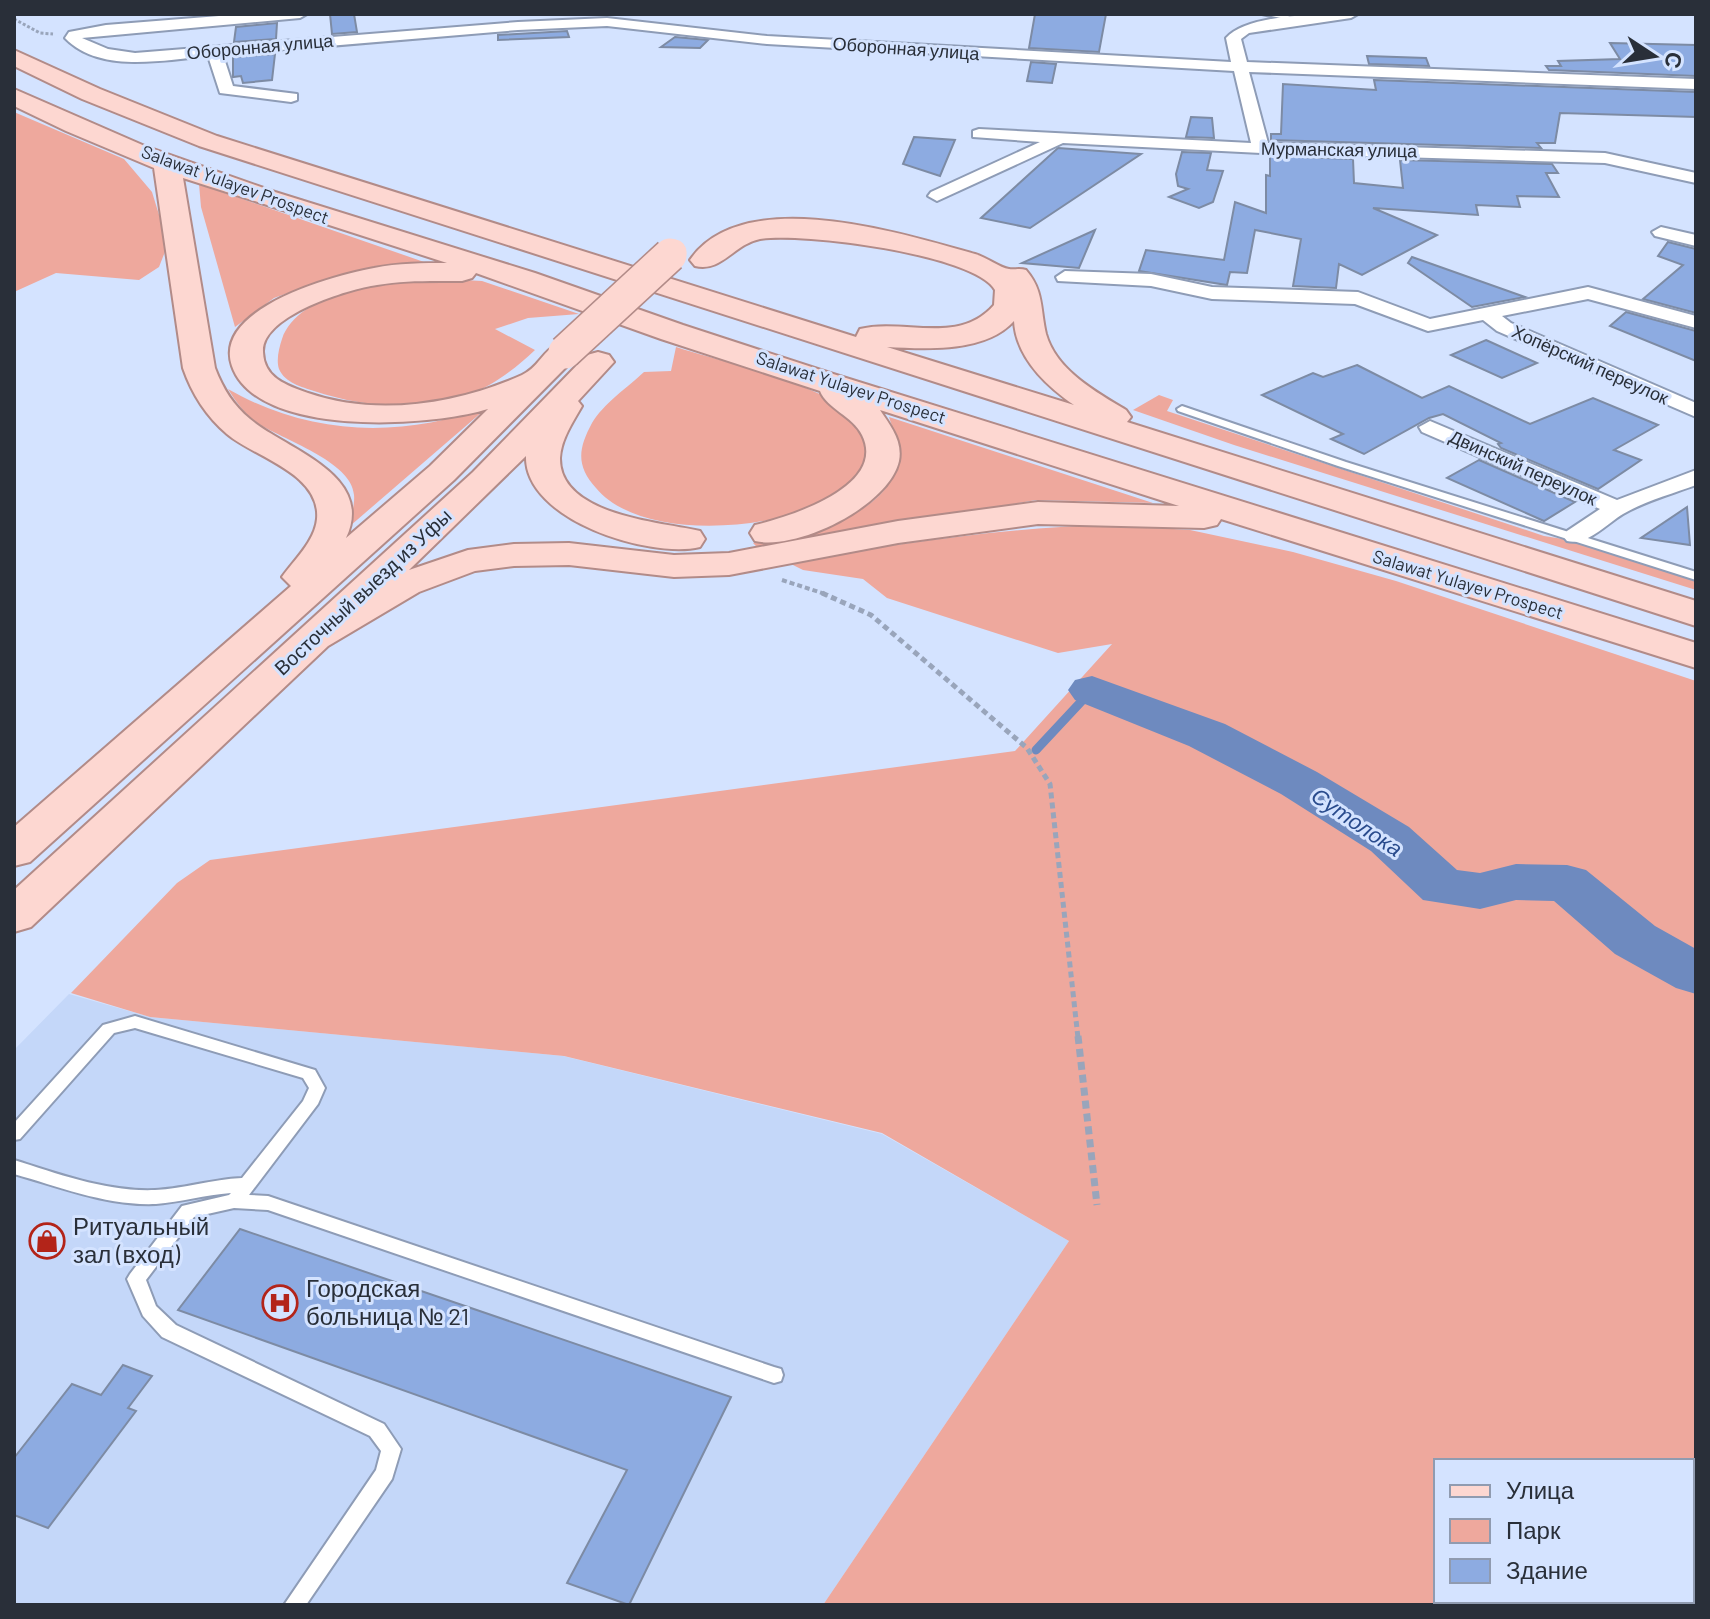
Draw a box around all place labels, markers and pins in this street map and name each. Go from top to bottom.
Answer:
place label: Ритуальный зал (вход) [73,1211,209,1268]
shop icon: Ритуальный зал (вход) [28,1222,66,1260]
place label: Городская больница № 21 [306,1273,469,1330]
hospital icon: Городская больница № 21 [261,1284,299,1322]

